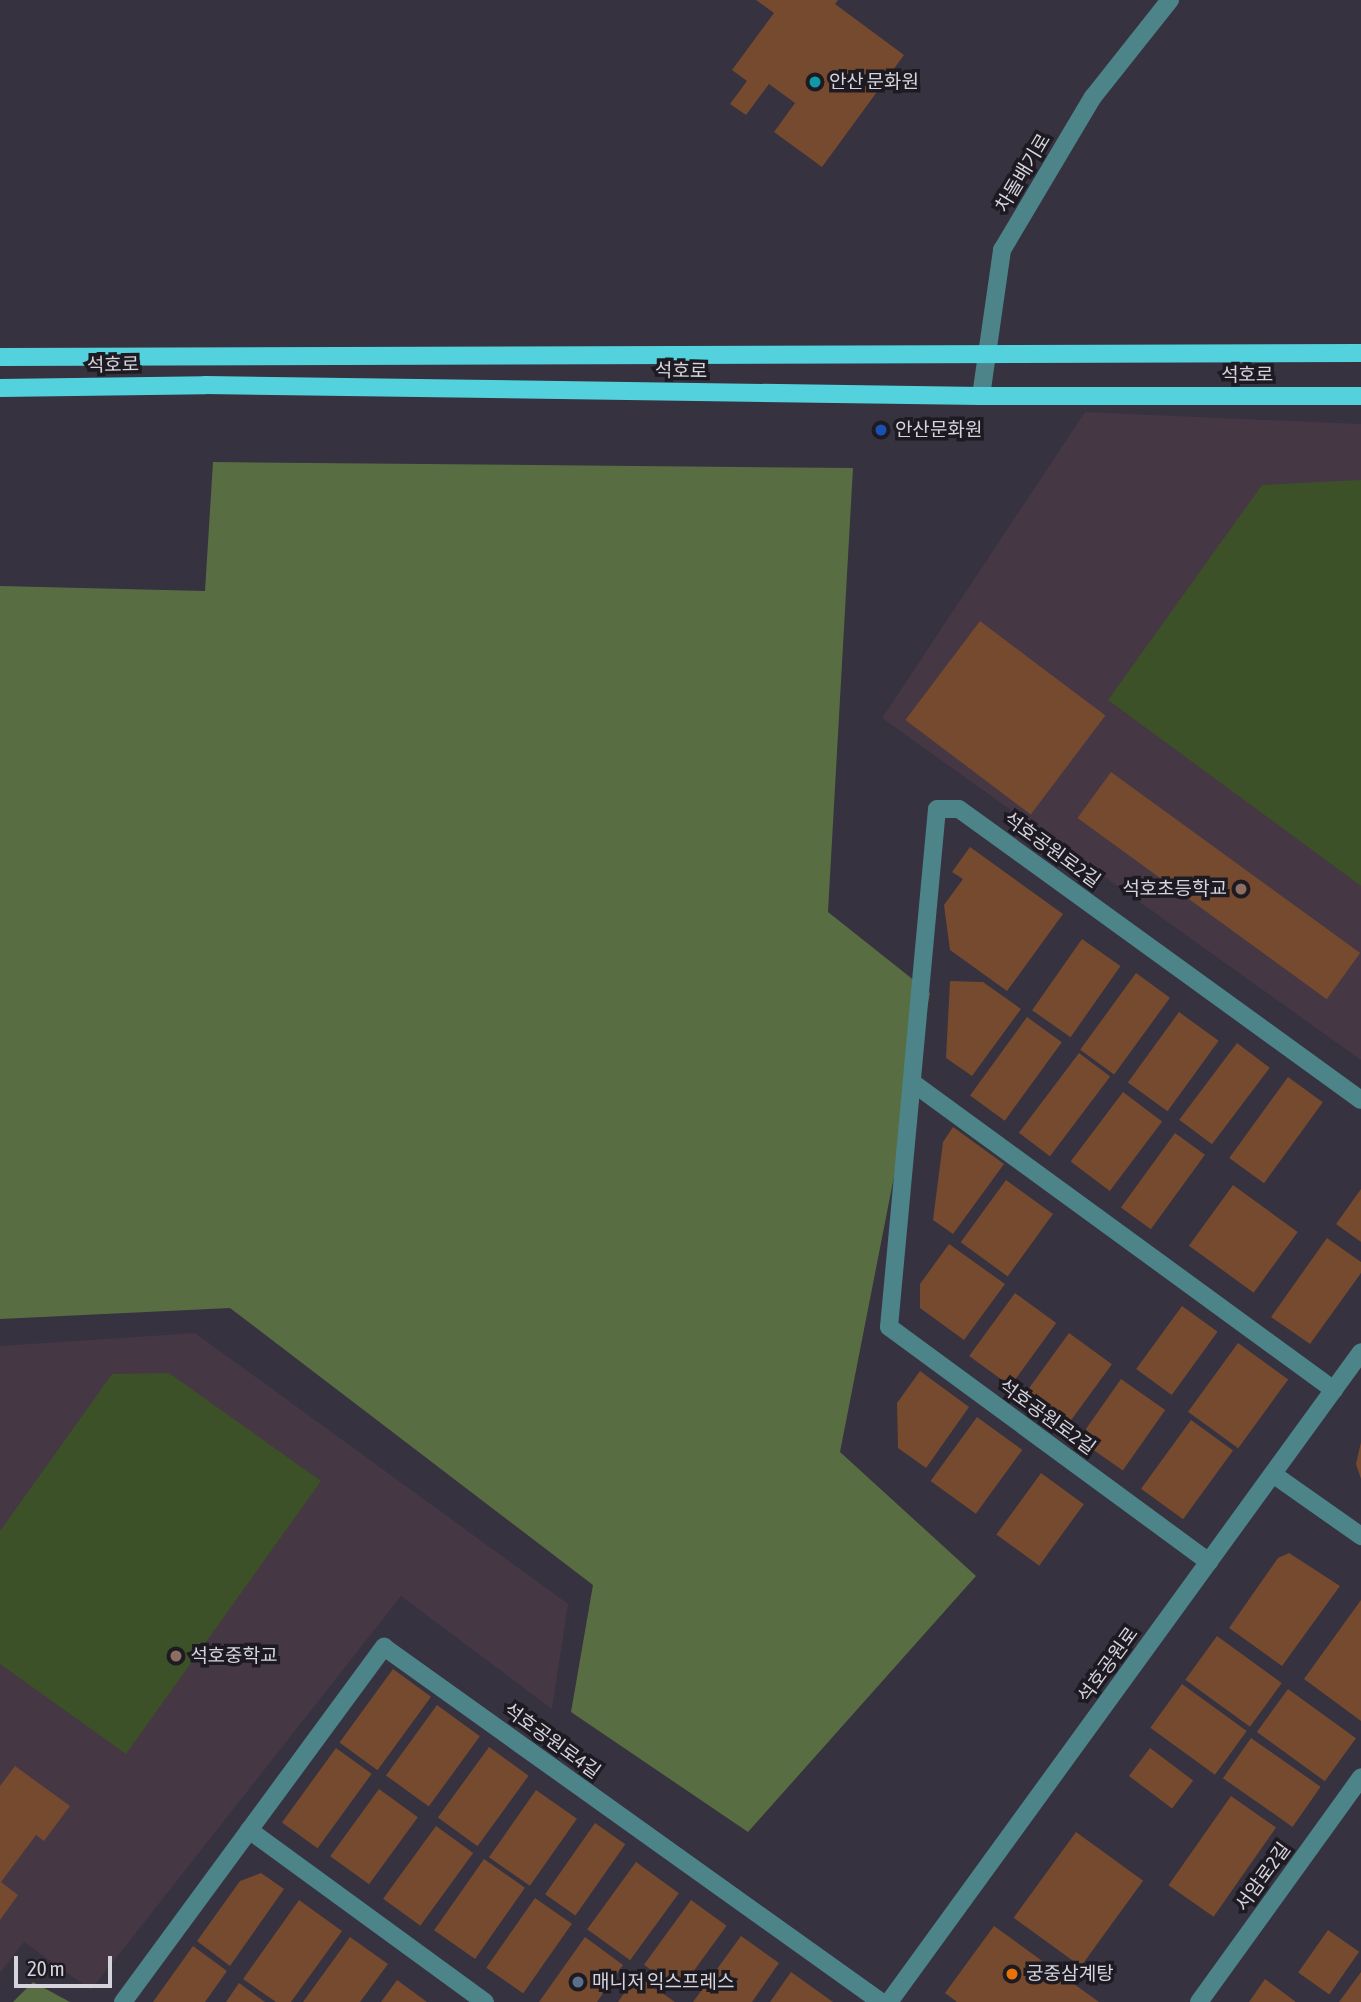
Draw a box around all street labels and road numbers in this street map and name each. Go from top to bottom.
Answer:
street label: 차돌배기로 [991,130,1055,216]
street label: 석호로 [87,353,139,377]
street label: 석호로 [655,359,707,383]
street label: 석호로 [1221,364,1273,386]
street label: 석호공원로2길 [999,807,1105,893]
street label: 석호공원로2길 [994,1374,1100,1460]
street label: 석호공원로 [1073,1623,1143,1707]
street label: 석호공원로4길 [499,1698,605,1784]
street label: 서암로2길 [1231,1838,1295,1916]

